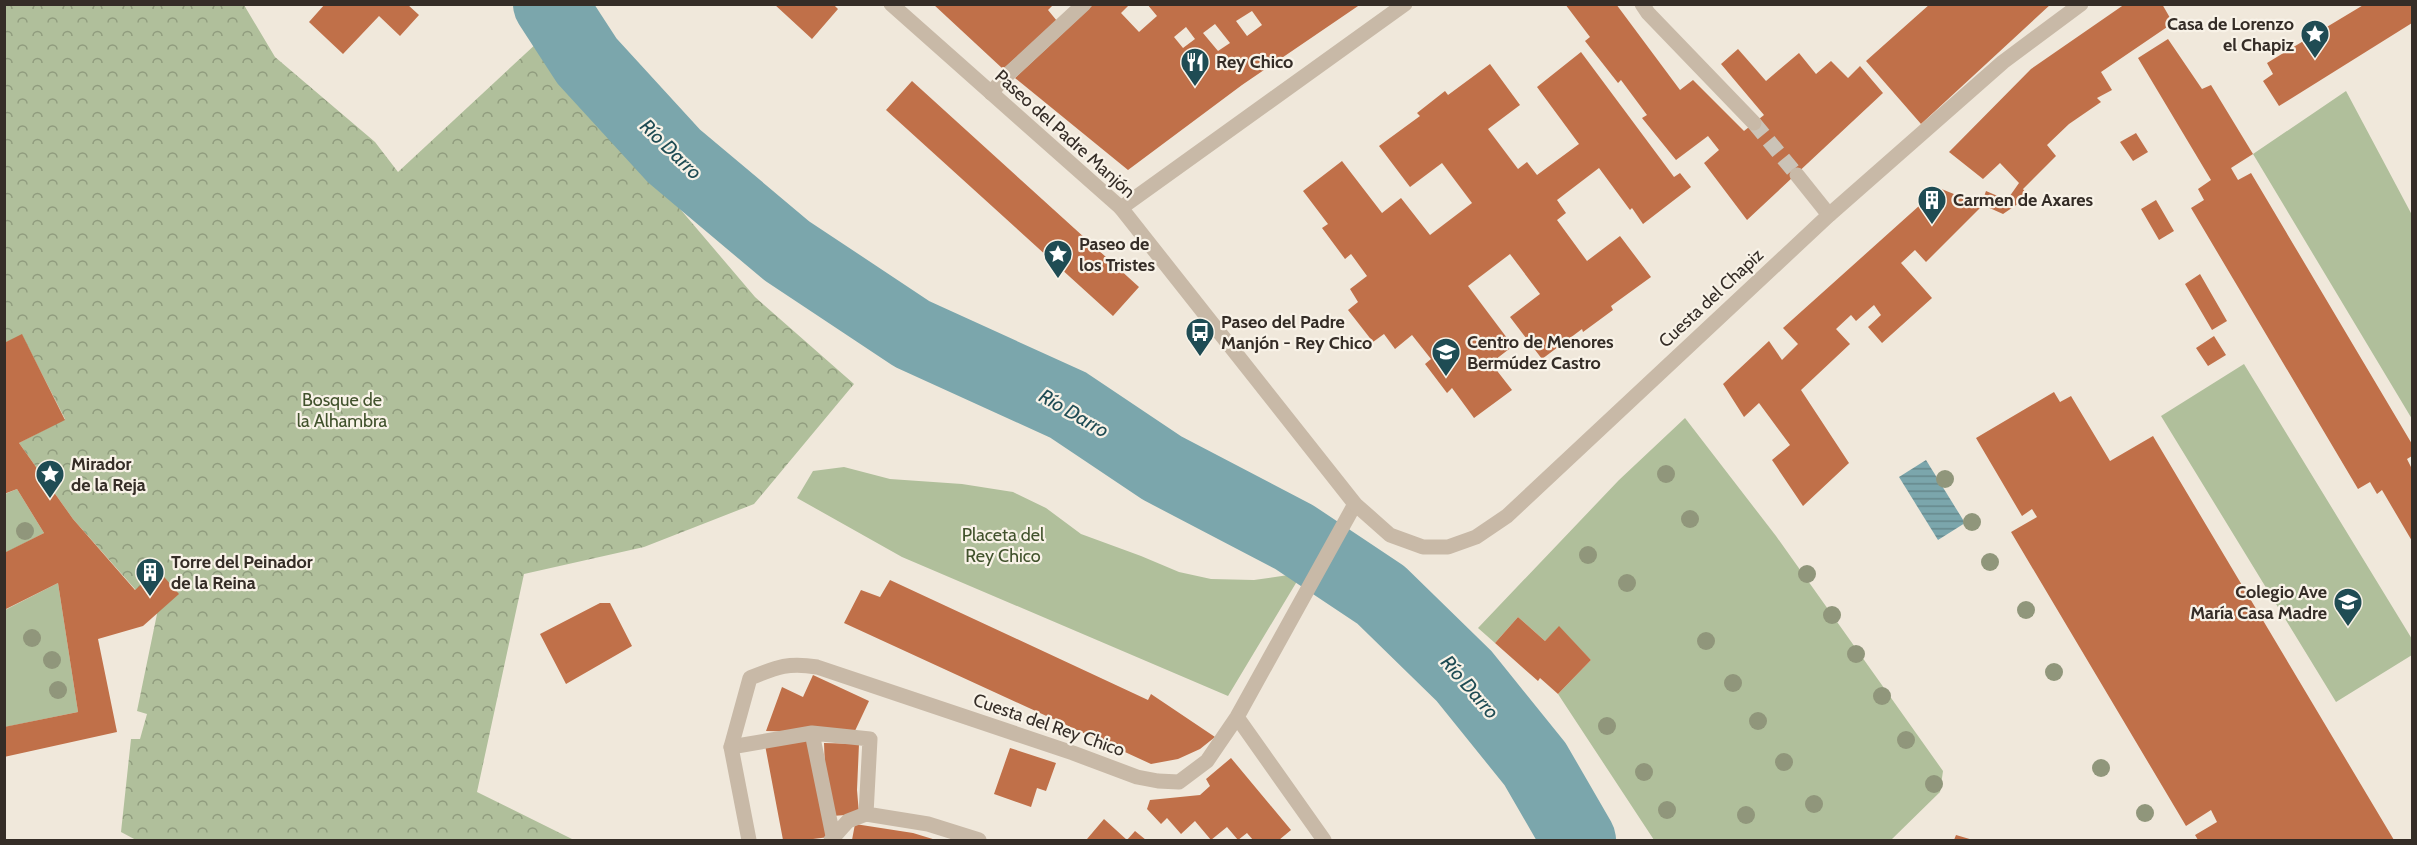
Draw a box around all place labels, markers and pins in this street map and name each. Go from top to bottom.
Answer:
place label: Casa de Lorenzo el Chapiz [2167,13,2294,56]
place icon: Casa de Lorenzo el Chapiz [2299,18,2331,60]
restaurant icon: Rey Chico [1179,46,1211,88]
place label: Rey Chico [1216,51,1293,73]
building icon: Carmen de Axares [1916,184,1948,226]
place label: Carmen de Axares [1953,189,2093,211]
place label: Paseo de los Tristes [1079,233,1155,276]
place icon: Paseo de los Tristes [1042,238,1074,280]
place label: Paseo del Padre Manjón - Rey Chico [1221,311,1372,354]
bus stop icon: Paseo del Padre Manjón - Rey Chico [1184,316,1216,358]
place label: Centro de Menores Bermúdez Castro [1467,331,1614,374]
school or university icon: Centro de Menores Bermúdez Castro [1430,336,1462,378]
place label: Mirador de la Reja [71,453,146,496]
place icon: Mirador de la Reja [34,458,66,500]
place label: Torre del Peinador de la Reina [171,551,313,594]
building icon: Torre del Peinador de la Reina [134,556,166,598]
place label: Colegio Ave María Casa Madre [2190,581,2327,624]
school or university icon: Colegio Ave María Casa Madre [2332,586,2364,628]

